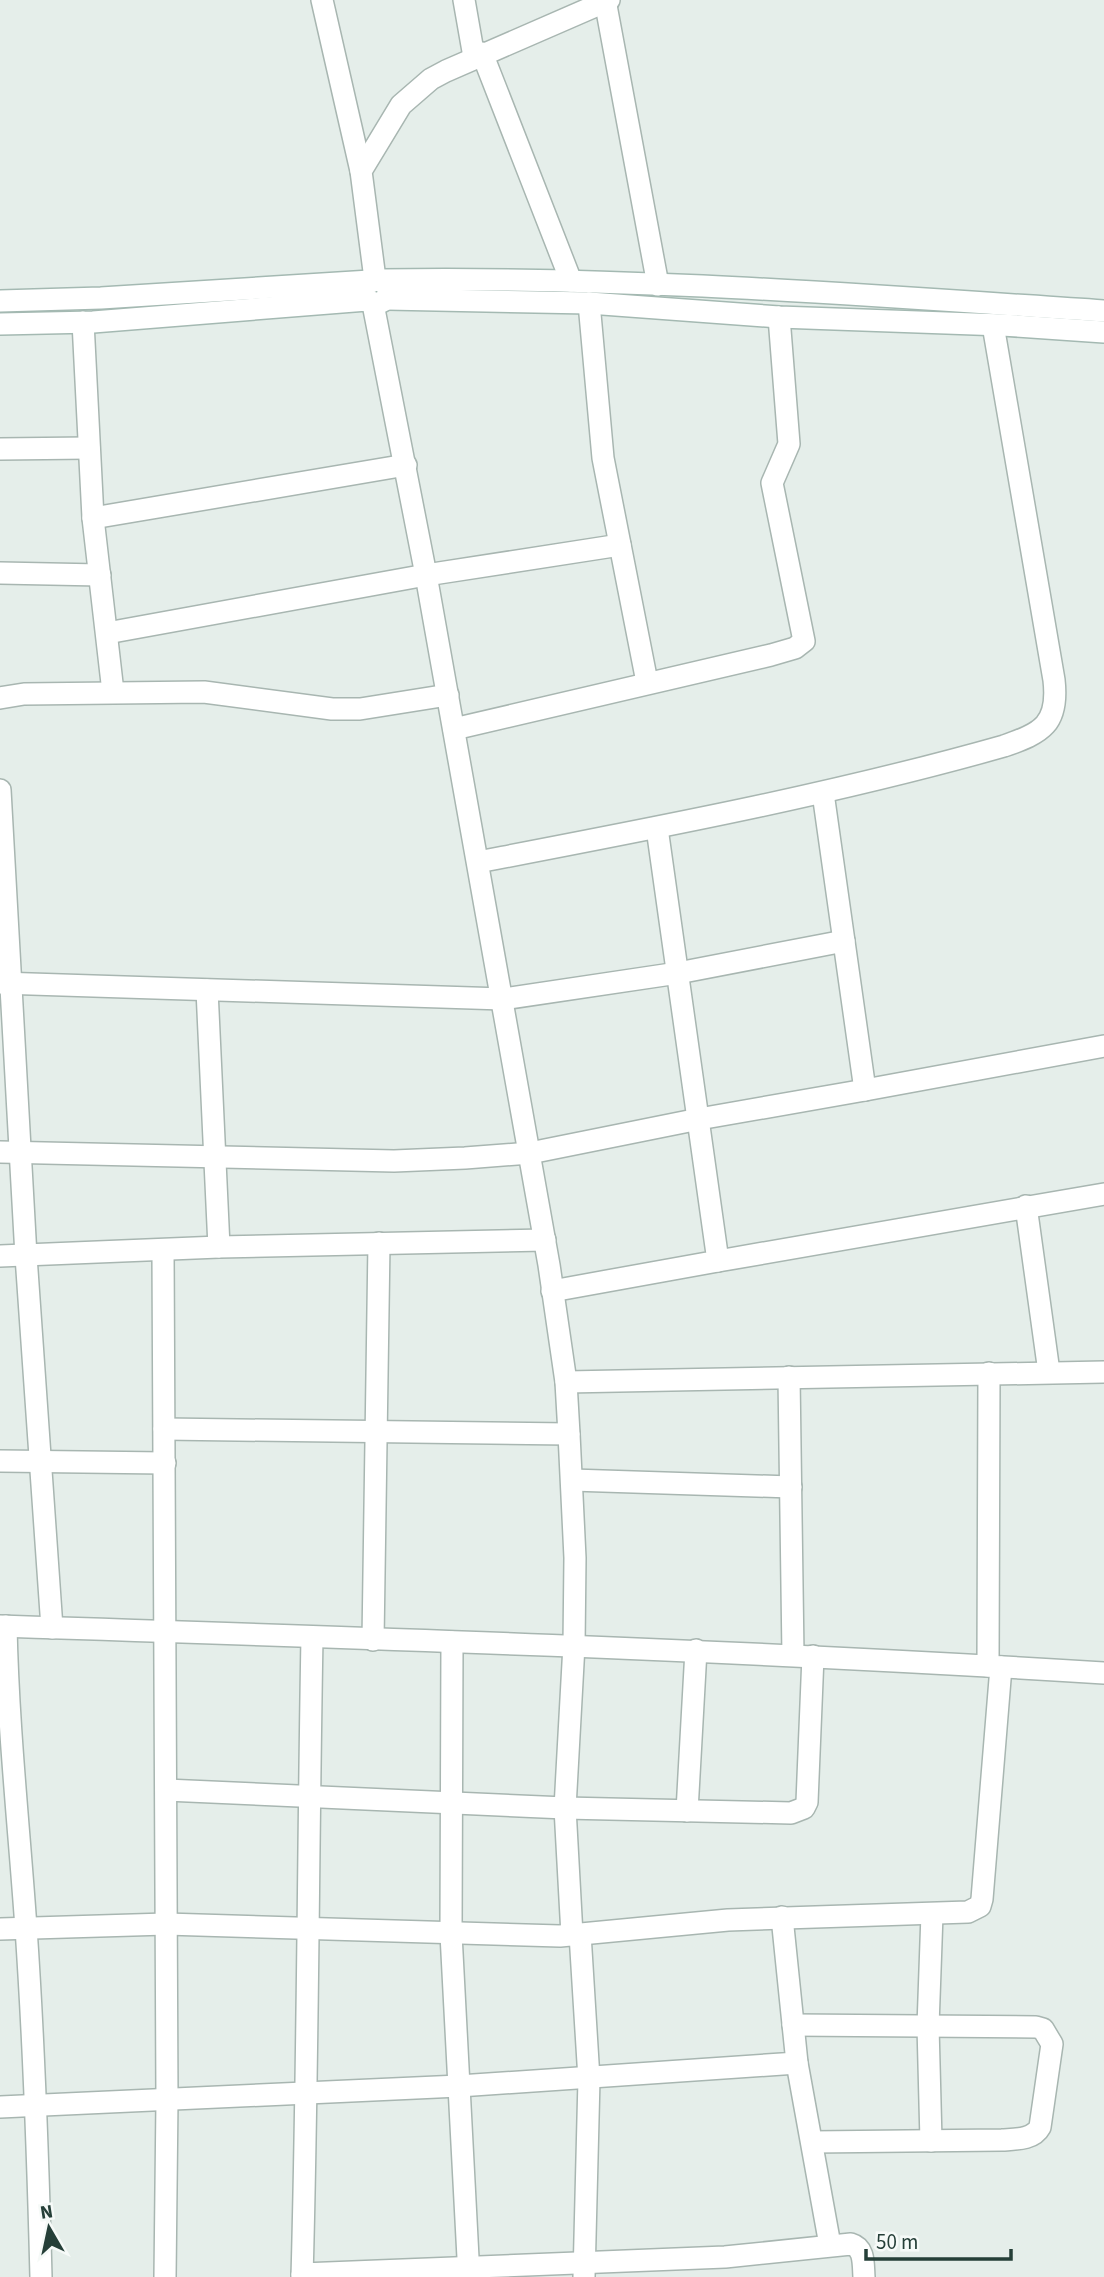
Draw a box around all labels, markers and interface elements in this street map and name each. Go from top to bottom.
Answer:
north arrow [14,2193,84,2263]
text: N [38,2198,55,2227]
scale bar [866,2218,1011,2262]
text: 50 m [876,2227,918,2257]

